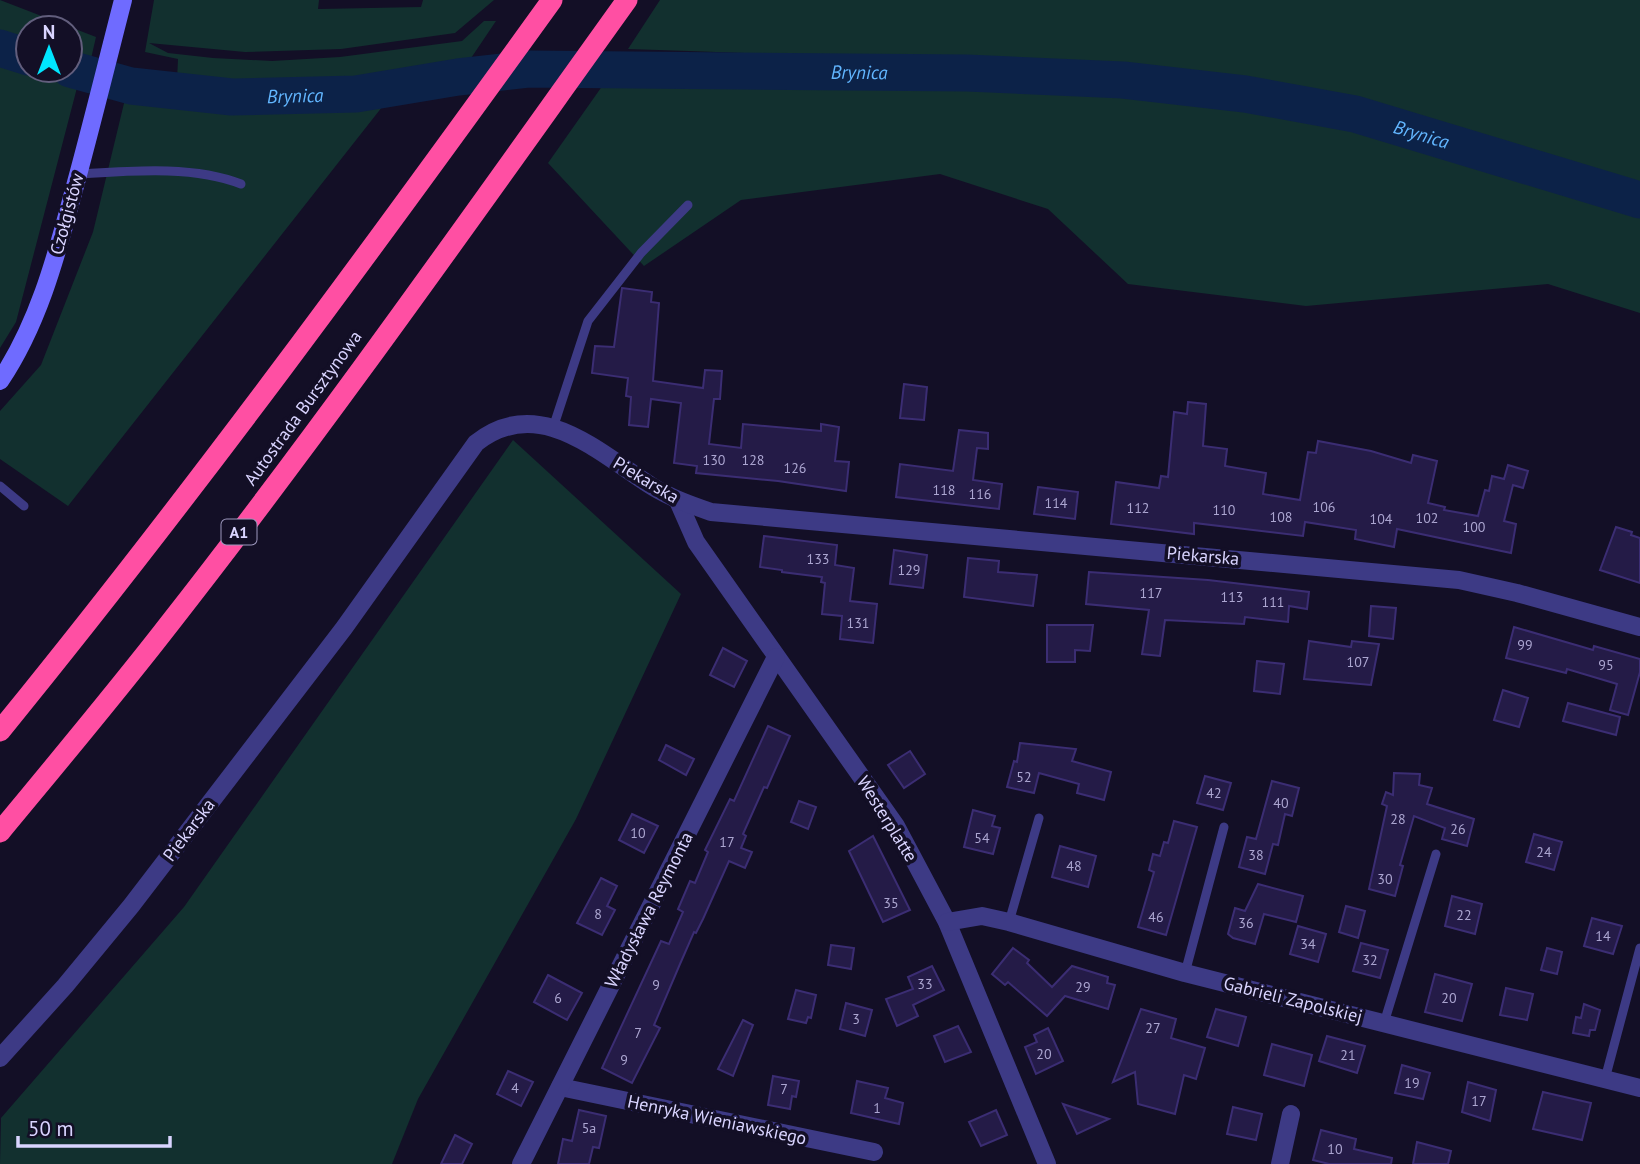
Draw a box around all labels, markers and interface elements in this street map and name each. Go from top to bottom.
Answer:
north arrow [14,14,84,84]
text: N [43,20,55,44]
water label: Brynica [831,60,888,84]
water label: Brynica [266,83,324,108]
water label: Brynica [1391,114,1453,154]
street label: Czołgistów [45,170,89,257]
street label: Autostrada Bursztynowa [239,326,367,490]
street label: Piekarska [609,451,683,508]
house number: 130 [703,451,726,469]
house number: 128 [742,451,764,469]
house number: 126 [784,459,806,477]
house number: 118 [933,481,955,499]
house number: 116 [969,485,991,503]
house number: 114 [1045,494,1068,512]
house number: 106 [1313,498,1335,516]
house number: 112 [1127,499,1149,517]
house number: 110 [1213,501,1236,519]
house number: 108 [1270,508,1292,526]
house number: 102 [1416,509,1438,527]
house number: 104 [1370,510,1393,528]
house number: 100 [1463,518,1486,536]
road number: A1 [222,520,256,544]
street label: Piekarska [1166,541,1240,570]
house number: 133 [807,550,829,568]
house number: 129 [898,561,920,579]
house number: 117 [1140,584,1162,602]
house number: 113 [1221,588,1243,606]
house number: 111 [1262,593,1284,611]
house number: 131 [847,614,869,632]
house number: 99 [1517,636,1533,654]
house number: 107 [1347,653,1369,671]
house number: 95 [1598,656,1614,674]
house number: 52 [1016,768,1032,786]
street label: Westerplatte [852,771,923,866]
house number: 42 [1206,784,1222,802]
street label: Piekarska [158,794,220,866]
house number: 40 [1273,794,1289,812]
house number: 28 [1390,810,1406,828]
house number: 26 [1450,820,1466,838]
house number: 10 [630,824,646,842]
street label: Władysława Reymonta [599,828,698,992]
house number: 54 [974,829,990,847]
house number: 17 [719,833,735,851]
house number: 24 [1536,843,1552,861]
house number: 38 [1248,846,1264,864]
house number: 48 [1066,857,1082,875]
house number: 30 [1377,870,1393,888]
house number: 35 [883,894,899,912]
house number: 8 [594,905,602,923]
house number: 22 [1456,906,1472,924]
house number: 46 [1148,908,1164,926]
house number: 36 [1238,914,1254,932]
house number: 14 [1595,927,1611,945]
house number: 34 [1300,935,1316,953]
house number: 32 [1362,951,1378,969]
street label: Gabrieli Zapolskiej [1221,971,1365,1028]
house number: 33 [917,975,933,993]
house number: 9 [652,976,660,994]
house number: 29 [1075,978,1091,996]
house number: 6 [554,989,562,1007]
house number: 20 [1441,989,1457,1007]
house number: 3 [852,1010,860,1028]
house number: 27 [1145,1019,1161,1037]
house number: 7 [634,1024,642,1042]
house number: 20 [1036,1045,1052,1063]
house number: 21 [1340,1046,1356,1064]
house number: 9 [620,1051,628,1069]
house number: 19 [1404,1074,1420,1092]
house number: 4 [511,1079,519,1097]
house number: 7 [780,1080,788,1098]
street label: Henryka Wieniawskiego [625,1089,809,1150]
house number: 17 [1471,1092,1487,1110]
house number: 1 [873,1099,881,1117]
scale bar [18,1104,170,1148]
text: 50 m [28,1115,74,1142]
house number: 5a [582,1119,596,1137]
house number: 10 [1327,1140,1343,1158]

